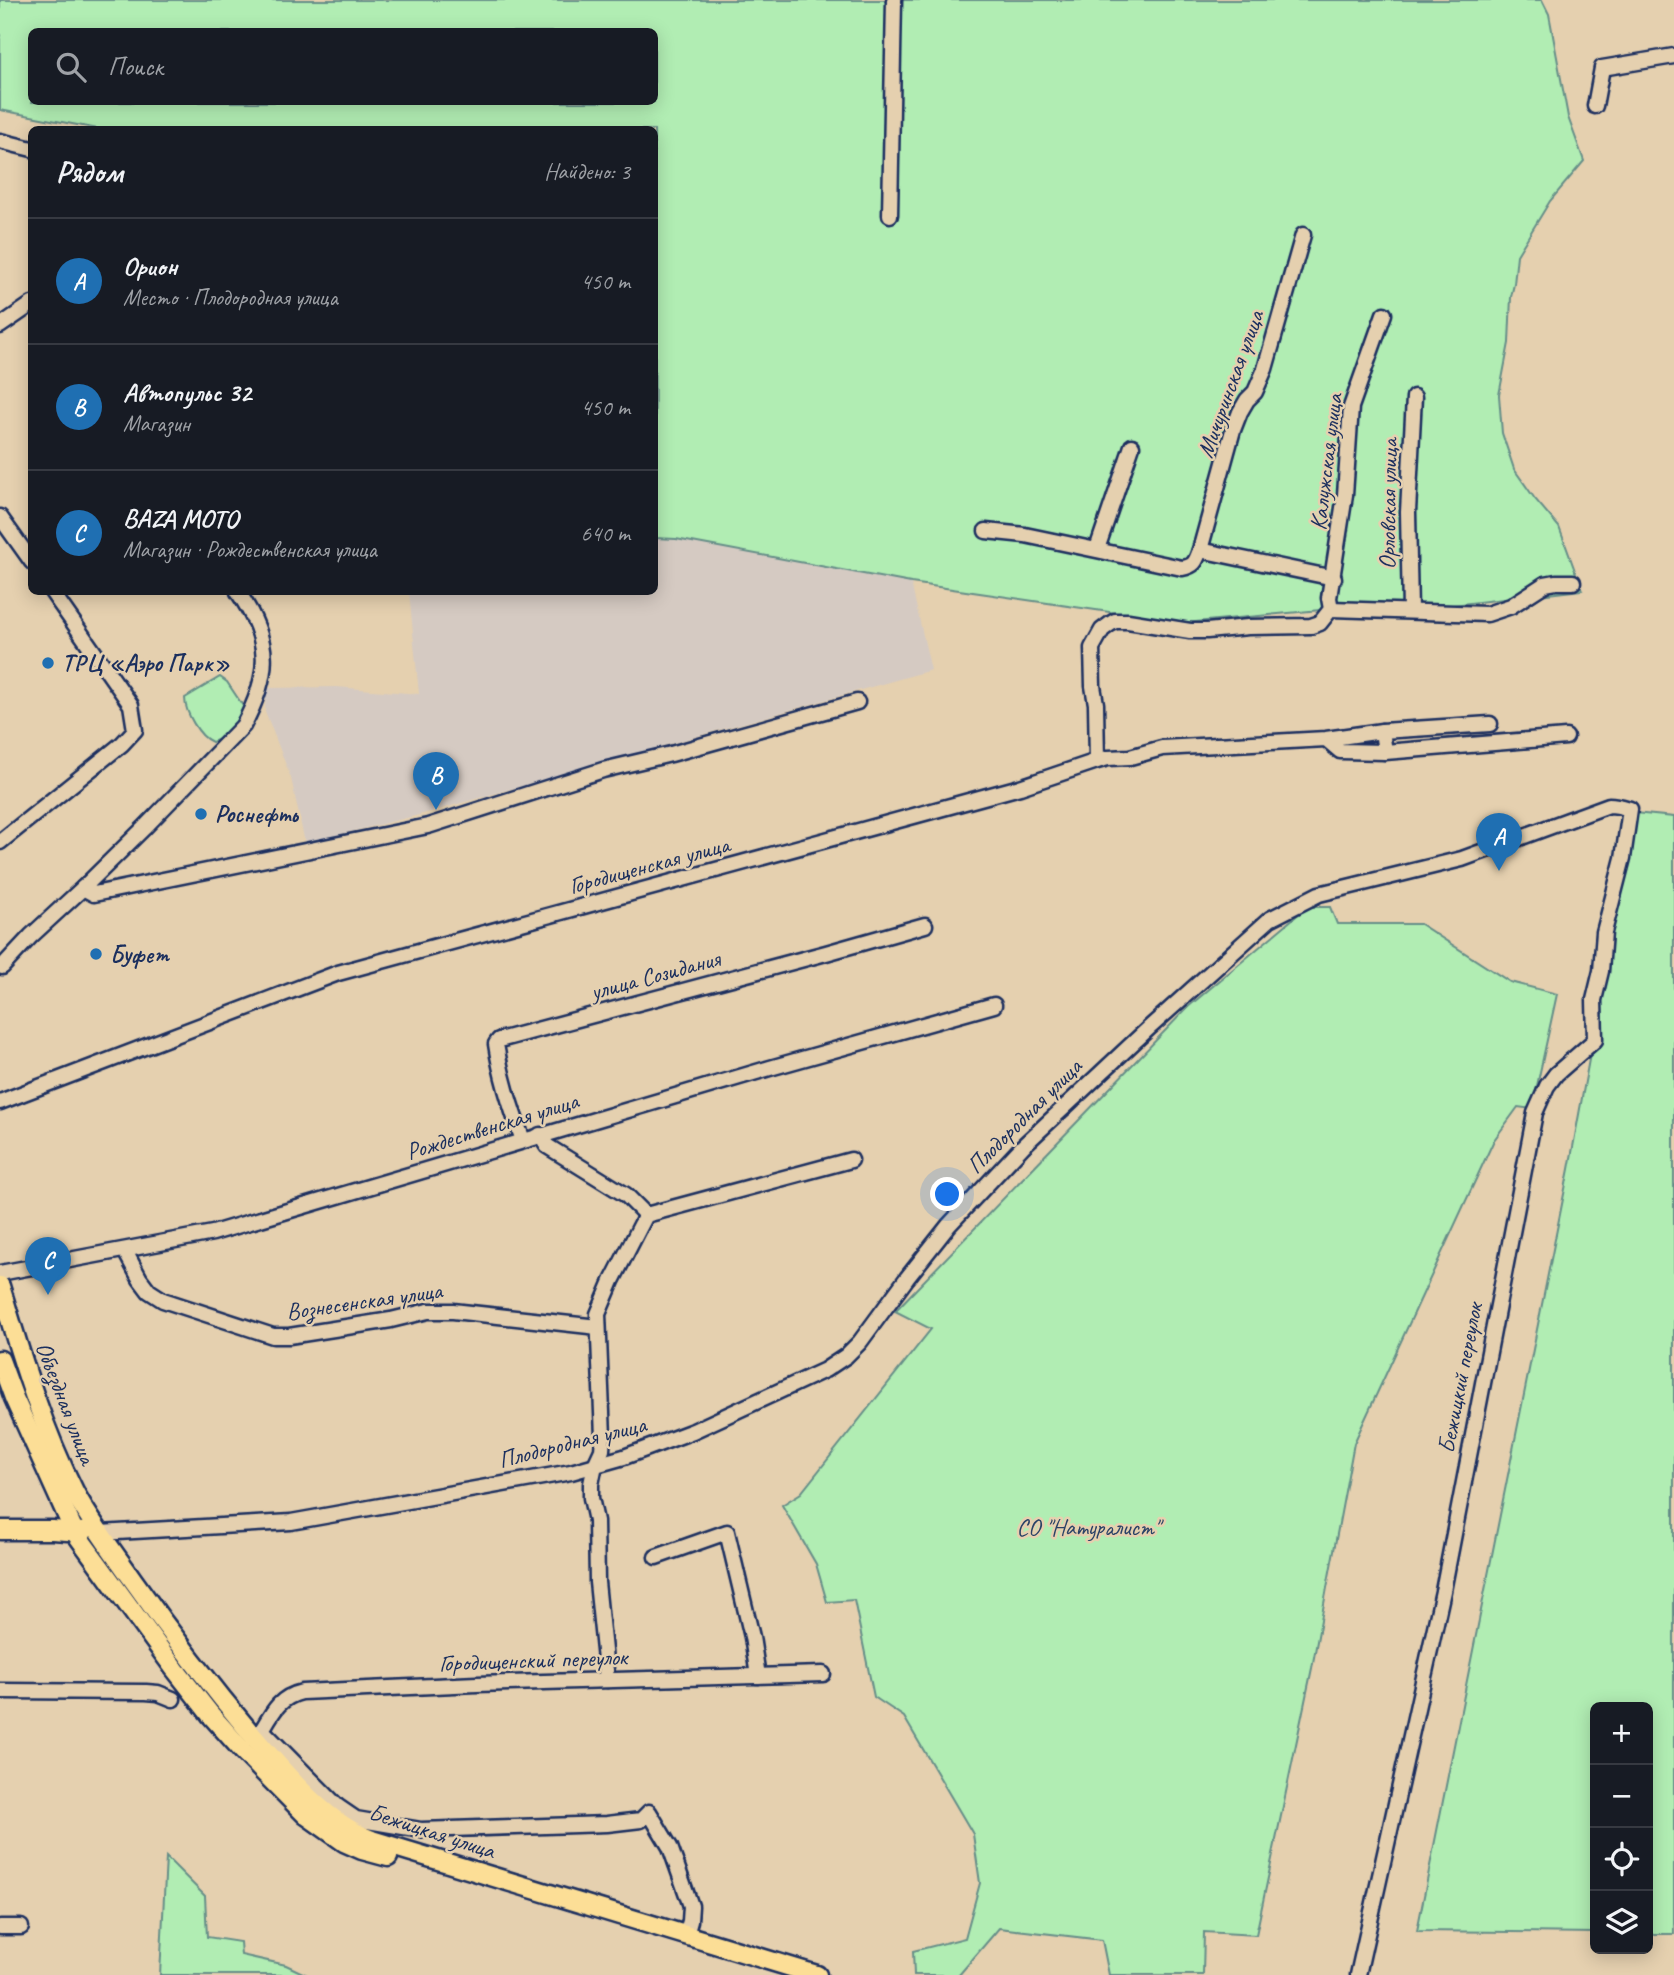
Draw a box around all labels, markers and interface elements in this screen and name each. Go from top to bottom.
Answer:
search box [28,28,658,105]
icon: search [52,48,90,86]
text: Поиск [108,50,163,83]
text: Рядом [56,153,123,191]
text: Найдено: 3 [544,157,630,186]
text: Орион [123,250,177,283]
text: A [73,267,85,296]
text: 450 m [581,267,630,296]
text: Место · Плодородная улица [123,283,338,312]
street label: Мичуринская улица [1190,305,1271,462]
text: Автопульс 32 [123,376,251,409]
street label: Калужская улица [1303,391,1349,532]
text: B [73,393,85,422]
text: 450 m [581,393,630,422]
text: Магазин [123,409,190,438]
street label: Орловская улица [1372,436,1404,570]
text: BAZA MOTO [123,502,238,535]
text: C [74,519,84,548]
text: 640 m [581,519,630,548]
text: Магазин · Рождественская улица [123,535,377,564]
place label: ТРЦ «Аэро Парк» [62,648,230,678]
marker: ТРЦ «Аэро Парк» [40,655,56,671]
pin: B [413,752,459,810]
place label: Роснефть [215,799,299,829]
marker: Роснефть [193,806,209,822]
pin: A [1476,813,1522,871]
street label: Городищенская улица [565,829,735,901]
place label: Буфет [110,939,170,969]
street label: улица Созидания [585,943,724,1007]
marker: Буфет [88,946,104,962]
street label: Плодородная улица [960,1051,1089,1180]
street label: Рождественская улица [402,1085,583,1166]
your location [930,1177,964,1211]
pin: C [25,1237,71,1295]
street label: Вознесенская улица [284,1275,445,1328]
street label: Бежицкий переулок [1431,1298,1490,1456]
street label: Объездная улица [28,1338,104,1471]
street label: Плодородная улица [495,1409,650,1475]
park label: СО "Натуралист" [1017,1512,1165,1542]
street label: Городищенский переулок [438,1642,630,1678]
map controls [1590,1702,1653,1954]
button: + [1590,1702,1653,1765]
button: − [1590,1765,1653,1828]
street label: Бежицкая улица [365,1797,500,1866]
button: locate [1590,1828,1653,1891]
button: layers [1590,1891,1653,1954]

